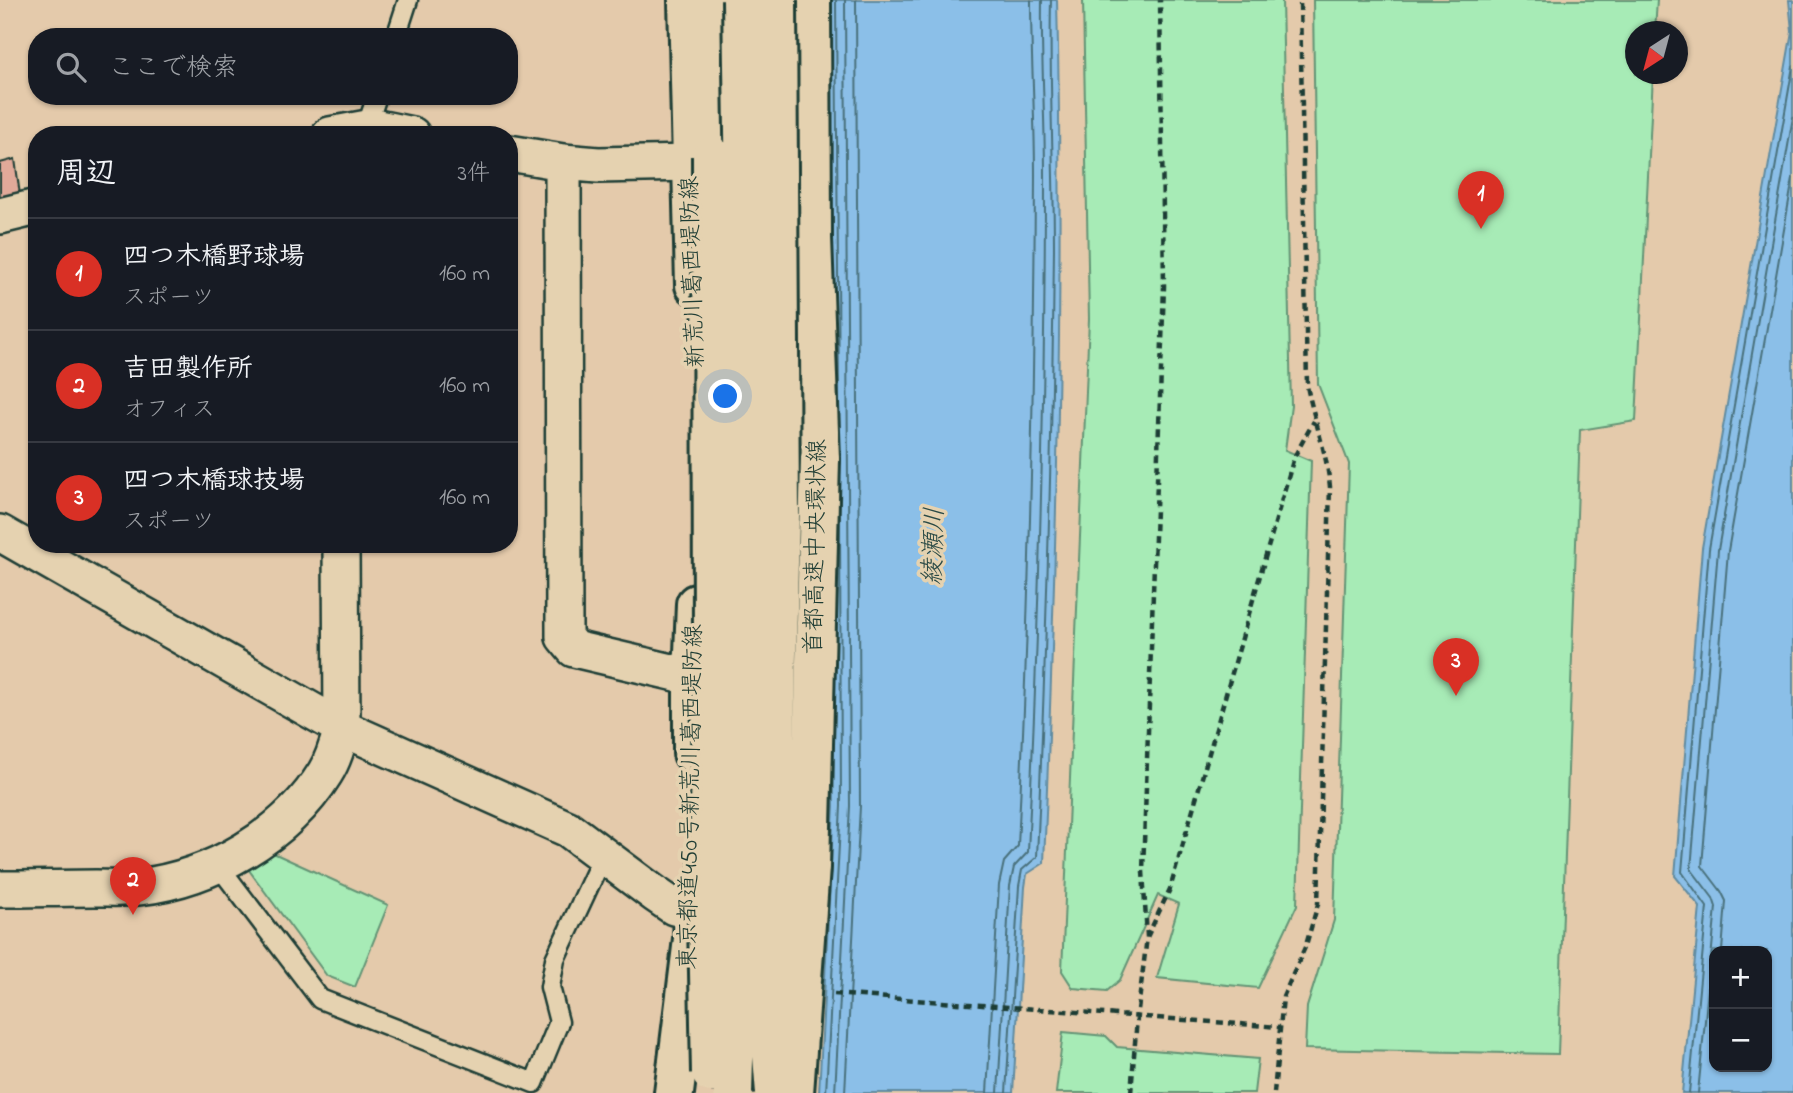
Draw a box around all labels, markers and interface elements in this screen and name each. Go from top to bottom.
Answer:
north arrow [1625,21,1688,84]
search box [28,28,518,105]
icon: search [52,48,90,86]
text: ここで検索 [108,50,238,88]
text: 周辺 [56,153,116,197]
text: 3件 [458,158,490,191]
pin: 1 [1458,171,1504,229]
street label: 新荒川葛西堤防線 [673,175,715,369]
text: 四つ木橋野球場 [123,239,305,277]
text: 1 [75,258,83,291]
text: 160 m [439,258,490,291]
text: スポーツ [123,282,215,315]
text: 吉田製作所 [123,351,253,389]
text: 2 [73,370,85,403]
text: 160 m [439,370,490,403]
your location [708,379,742,413]
text: オフィス [123,394,215,427]
street label: 首都高速中央環状線 [798,439,836,655]
text: 四つ木橋球技場 [123,463,305,501]
text: 3 [74,482,84,515]
text: 160 m [439,482,490,515]
text: スポーツ [123,506,215,539]
water label: 綾瀬川 [915,506,955,586]
street label: 東京都道450号新荒川葛西堤防線 [671,624,713,970]
pin: 3 [1433,638,1479,696]
pin: 2 [110,857,156,915]
map controls [1709,946,1772,1072]
button: + [1709,946,1772,1009]
button: − [1709,1009,1772,1072]

